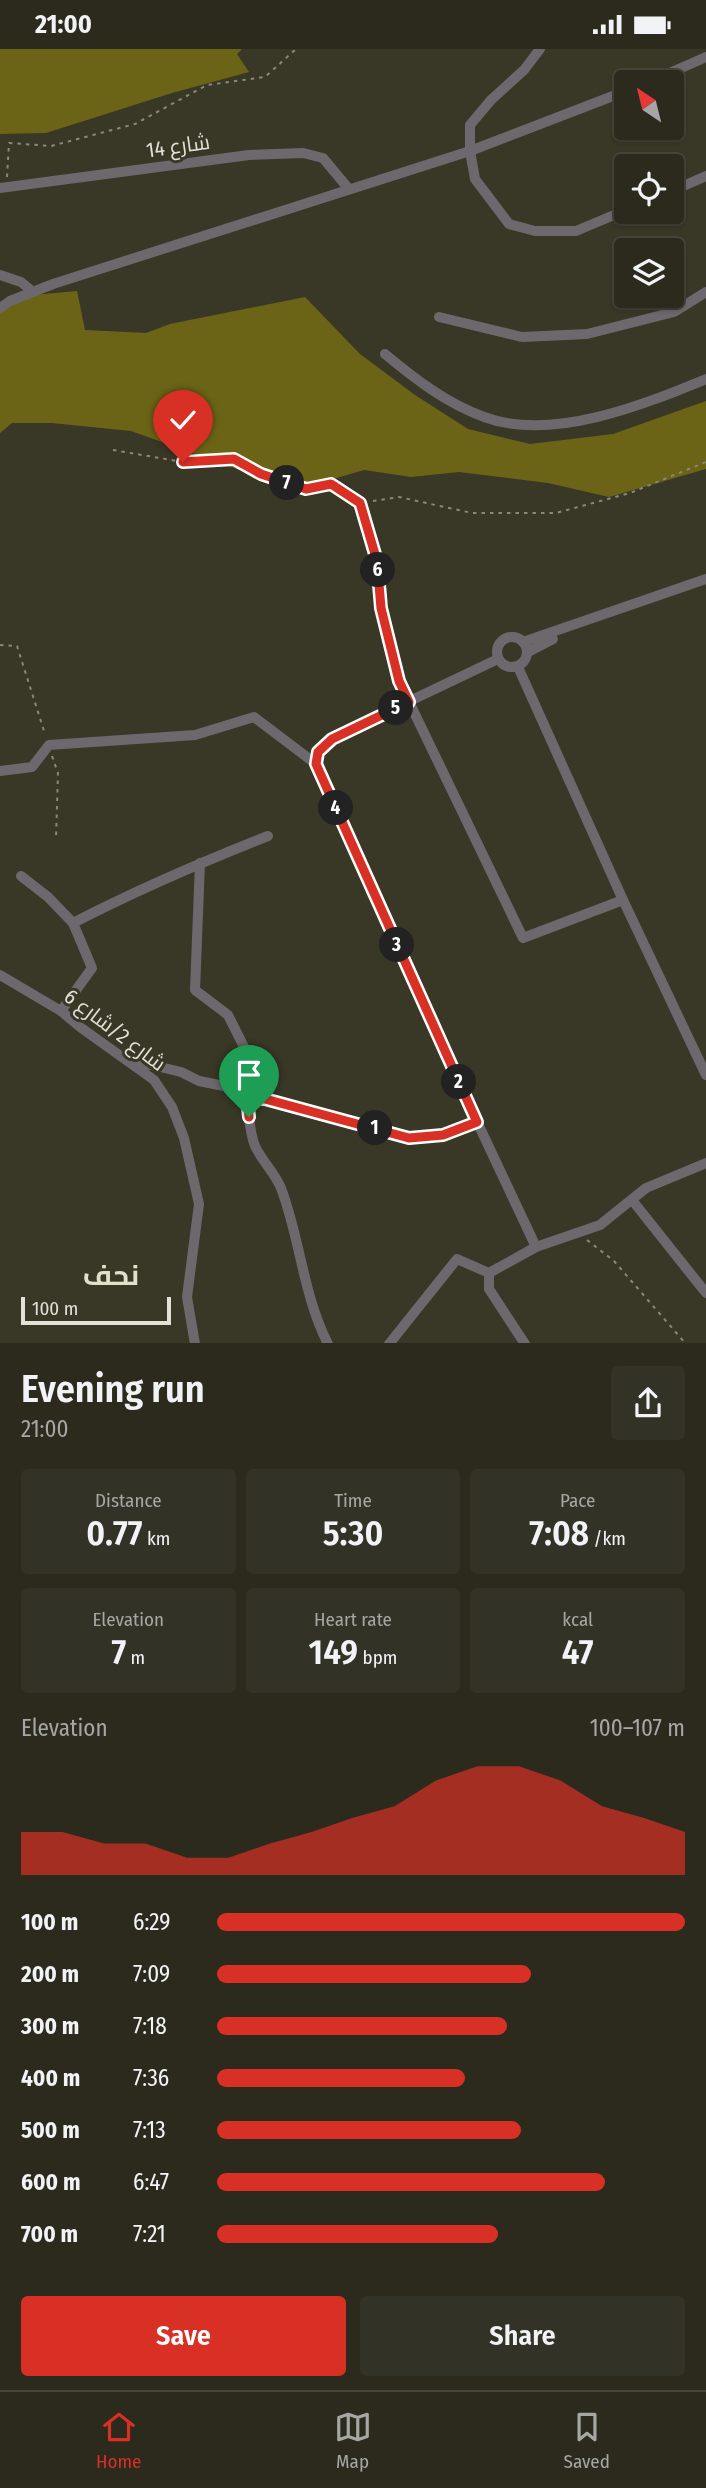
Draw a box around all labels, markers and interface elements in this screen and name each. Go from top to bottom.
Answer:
text: 21:00 [35,9,92,40]
north arrow [614,70,684,140]
map controls [614,70,684,308]
street label: شارع 14 [145,129,212,164]
button: locate [614,154,684,224]
button: layers [614,238,684,308]
pin [153,390,213,462]
icon: check [164,401,202,439]
pin: 7 [270,465,304,501]
text: 7 [282,471,291,494]
pin: 6 [360,553,396,587]
text: 6 [373,558,382,581]
pin: 5 [378,691,414,725]
text: 5 [391,696,400,719]
pin: 4 [318,791,354,825]
text: 4 [331,796,340,819]
pin: 3 [380,927,414,963]
text: 3 [392,933,401,956]
street label: شارع 2/شارع 6 [58,983,171,1078]
pin [219,1045,279,1117]
icon: arrive [230,1056,268,1094]
pin: 2 [442,1065,476,1099]
text: 2 [454,1070,463,1093]
pin: 1 [358,1111,392,1145]
text: 1 [370,1116,379,1139]
district label: نحف [83,1259,139,1292]
scale bar [21,1295,172,1326]
text: 100 m [32,1297,78,1320]
text: Evening run [21,1366,205,1412]
button: share [611,1366,685,1440]
text: 21:00 [21,1415,68,1443]
text: Distance [95,1489,162,1512]
text: Time [334,1489,372,1512]
text: Pace [560,1489,595,1512]
text: 0.77 [86,1512,143,1554]
text: 5:30 [323,1512,383,1554]
text: 7:08 [529,1512,589,1554]
text: km [143,1527,170,1550]
text: /km [589,1527,626,1550]
text: Elevation [93,1608,164,1631]
text: Heart rate [314,1608,392,1631]
text: kcal [562,1608,593,1631]
text: 7 [111,1631,126,1673]
text: 149 [309,1631,358,1673]
text: 47 [562,1631,594,1673]
text: m [126,1646,145,1669]
text: bpm [358,1646,397,1669]
text: Elevation [21,1714,108,1742]
text: 100–107 m [590,1714,685,1742]
text: 100 m [21,1908,78,1936]
text: 6:29 [133,1908,170,1936]
text: 200 m [21,1960,79,1988]
text: 7:09 [133,1960,170,1988]
text: 300 m [21,2012,79,2040]
text: 7:18 [133,2012,167,2040]
text: 400 m [21,2064,80,2092]
text: 7:36 [133,2064,169,2092]
text: 500 m [21,2116,80,2144]
text: 7:13 [133,2116,166,2144]
text: 600 m [21,2168,80,2196]
text: 6:47 [133,2168,169,2196]
text: 700 m [21,2220,78,2248]
text: 7:21 [133,2220,166,2248]
button: Save [21,2296,346,2376]
button: Share [360,2296,685,2376]
tab: Home [96,2408,142,2473]
tab: Map [334,2408,372,2473]
tab: Saved [564,2408,610,2473]

